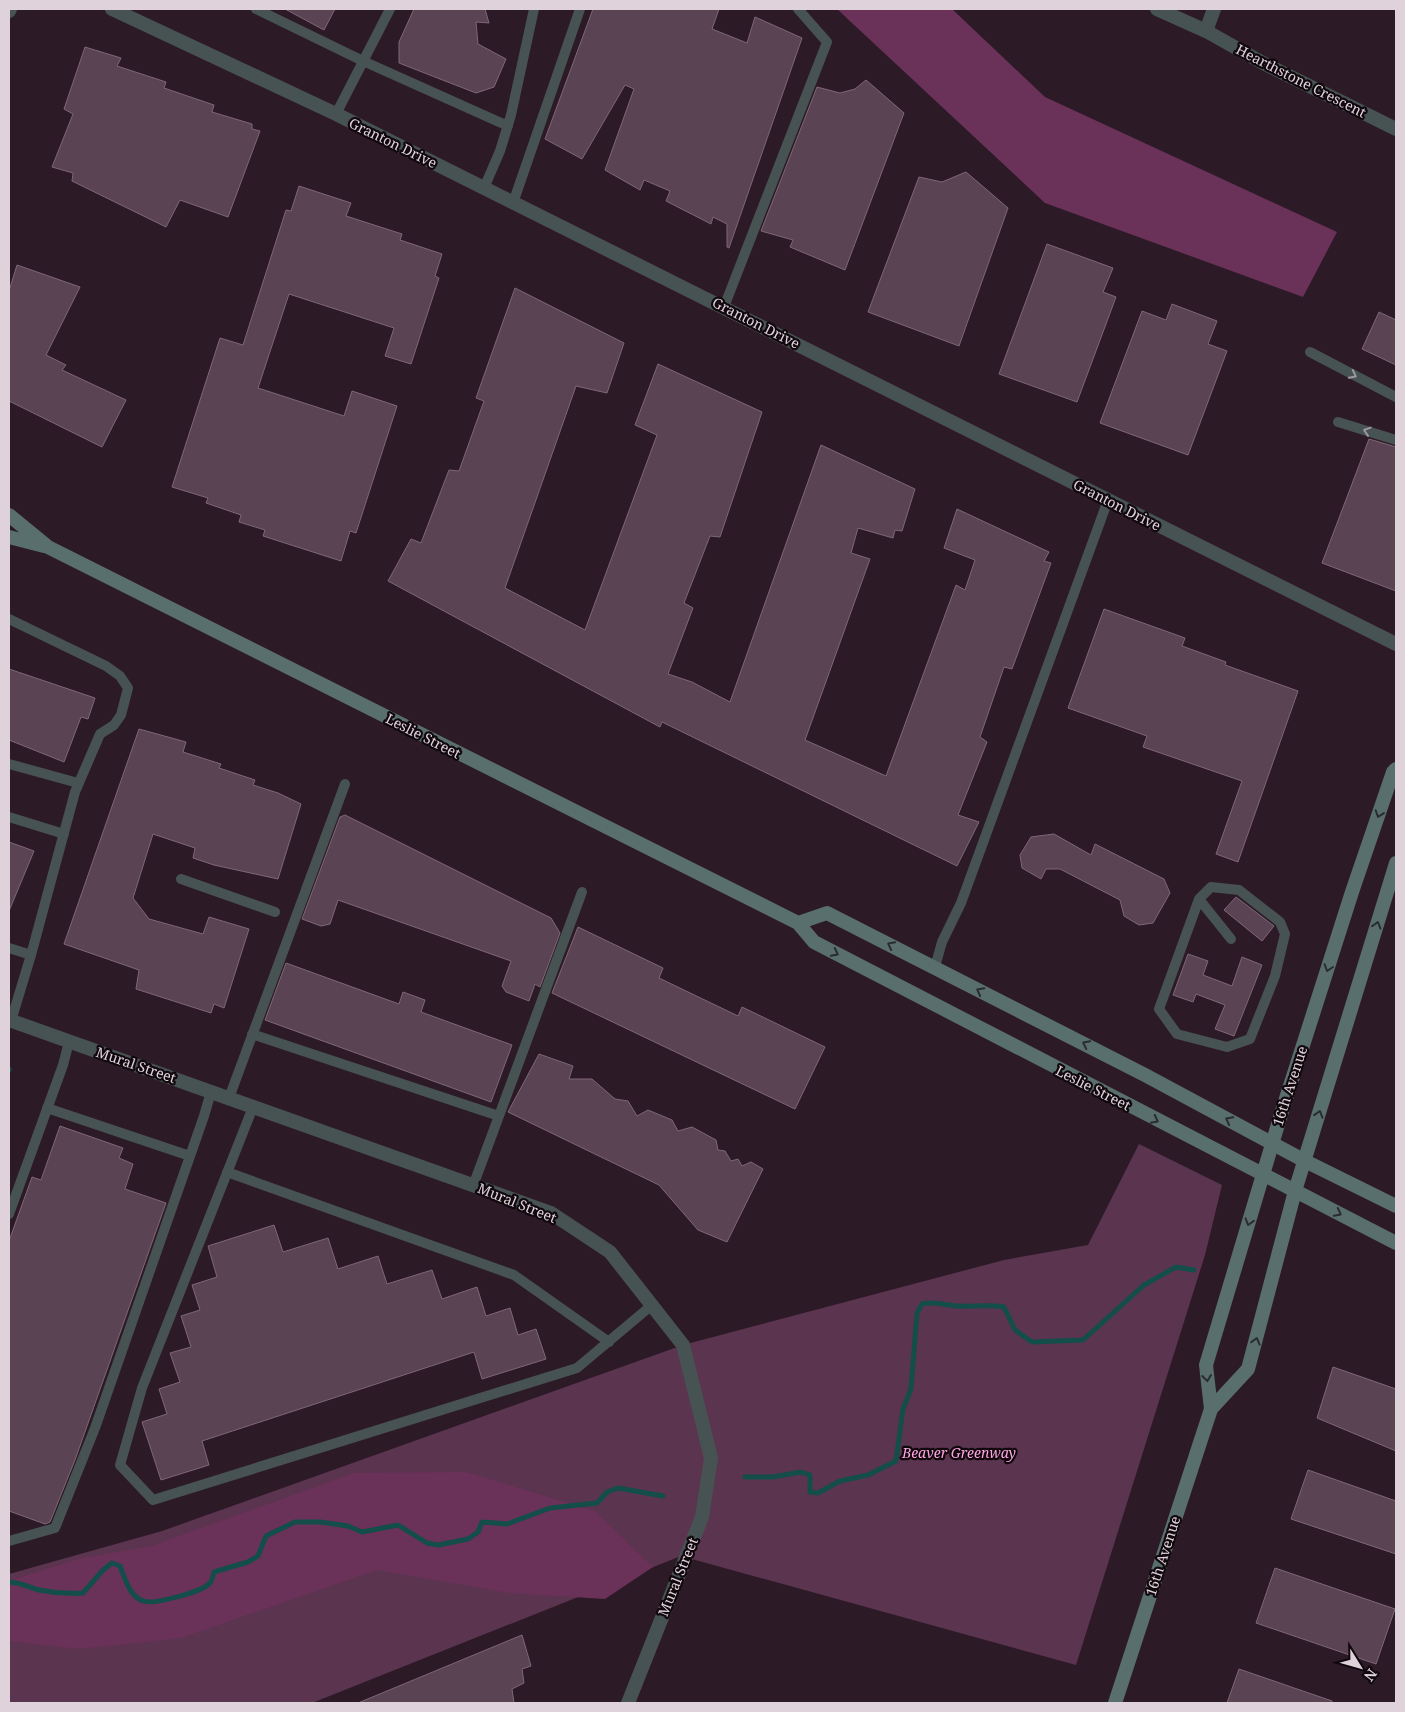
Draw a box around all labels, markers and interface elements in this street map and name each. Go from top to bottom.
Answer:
street label: Hearthstone Crescent [1233,39,1370,122]
street label: Granton Drive [346,113,440,172]
street label: Granton Drive [709,292,803,353]
one-way arrow [1348,369,1357,379]
one-way arrow [1363,427,1372,437]
street label: Granton Drive [1070,474,1164,535]
street label: Leslie Street [383,709,464,763]
one-way arrow [1374,809,1384,817]
one-way arrow [1372,922,1382,930]
one-way arrow [888,941,897,951]
one-way arrow [830,947,839,957]
one-way arrow [1324,963,1334,972]
one-way arrow [976,987,985,997]
one-way arrow [1082,1040,1091,1050]
street label: Mural Street [94,1042,179,1087]
street label: 16th Avenue [1268,1043,1311,1128]
street label: Leslie Street [1053,1061,1134,1115]
one-way arrow [1314,1111,1324,1119]
one-way arrow [1150,1114,1159,1124]
one-way arrow [1226,1116,1235,1126]
street label: Mural Street [475,1178,559,1227]
one-way arrow [1333,1207,1342,1217]
one-way arrow [1245,1217,1255,1225]
one-way arrow [1250,1337,1260,1345]
one-way arrow [1201,1374,1212,1382]
park label: Beaver Greenway [901,1443,1016,1462]
street label: 16th Avenue [1141,1513,1184,1598]
street label: Mural Street [653,1535,702,1619]
north arrow [1335,1642,1385,1692]
text: N [1360,1665,1382,1685]

